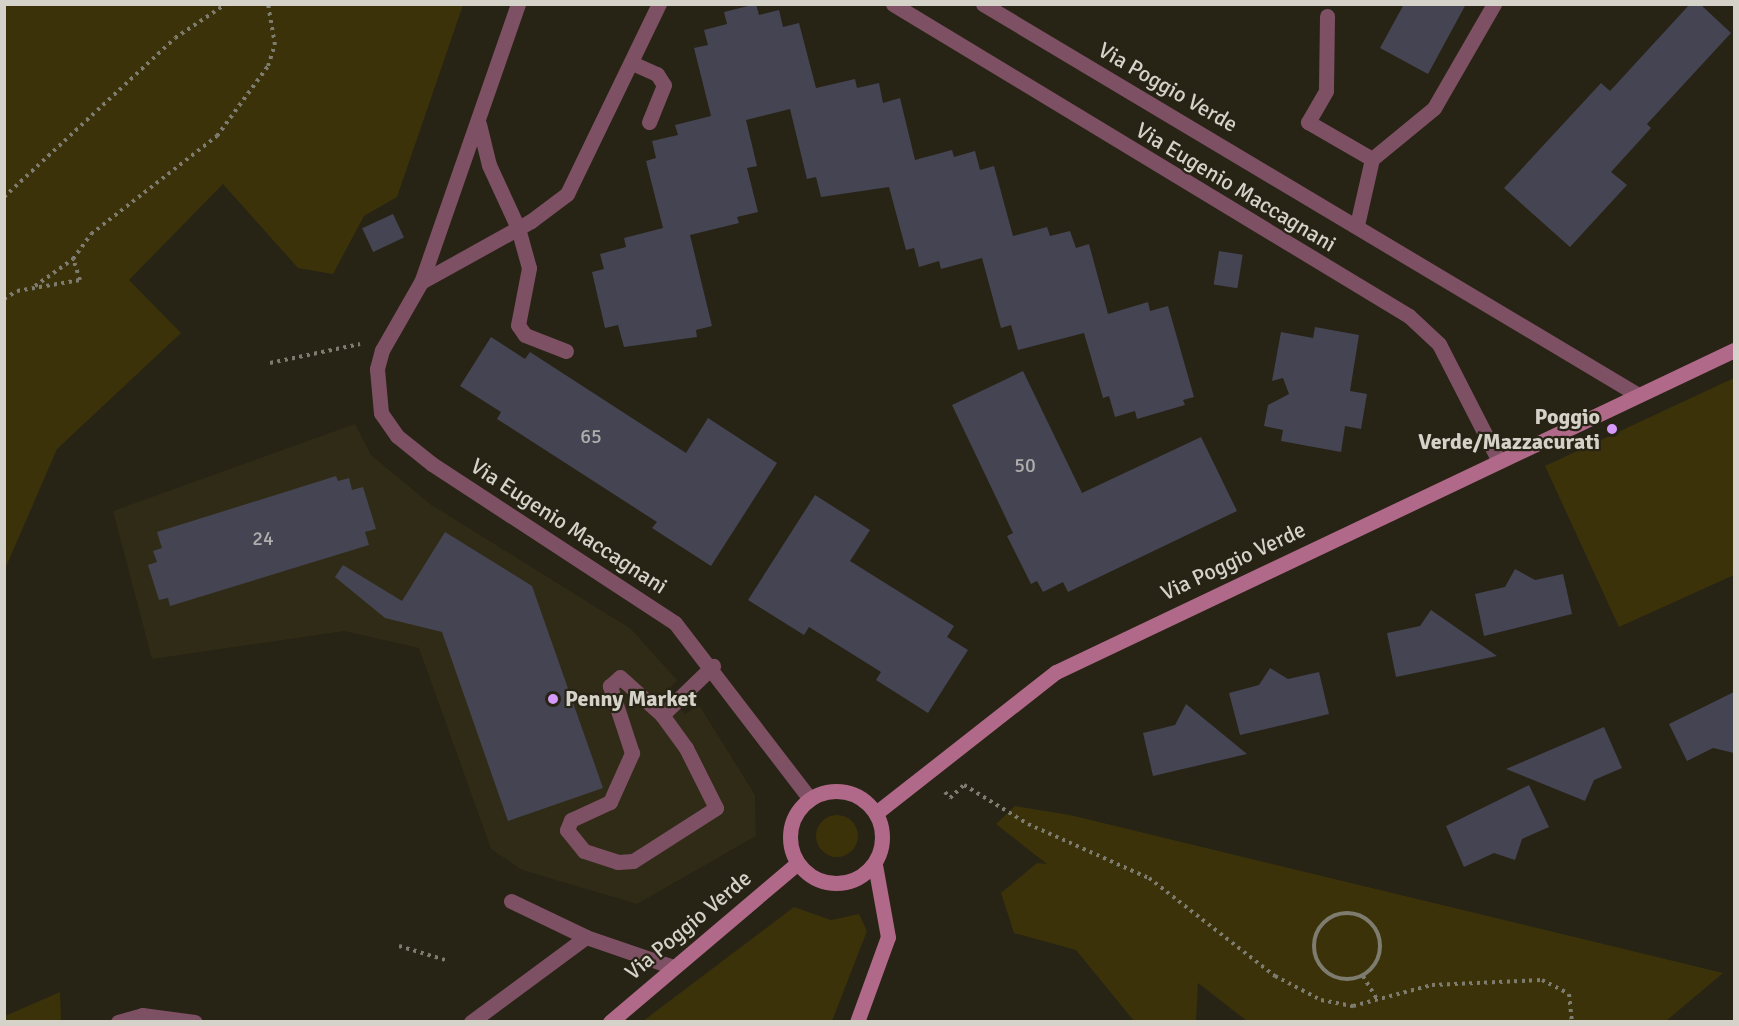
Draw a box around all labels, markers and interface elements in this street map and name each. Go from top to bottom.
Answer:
street label: Via Poggio Verde [1094,36,1242,138]
street label: Via Eugenio Maccagnani [1131,117,1341,257]
place label: Poggio Verde/Mazzacurati [1418,403,1600,454]
marker: Poggio Verde/Mazzacurati [1605,422,1619,436]
house number: 65 [580,424,602,448]
street label: Via Eugenio Maccagnani [466,453,672,599]
house number: 50 [1014,453,1036,477]
street label: Via Poggio Verde [1157,516,1309,606]
house number: 24 [252,526,274,550]
place label: Penny Market [565,686,697,712]
marker: Penny Market [546,692,560,706]
street label: Via Poggio Verde [620,865,756,985]

